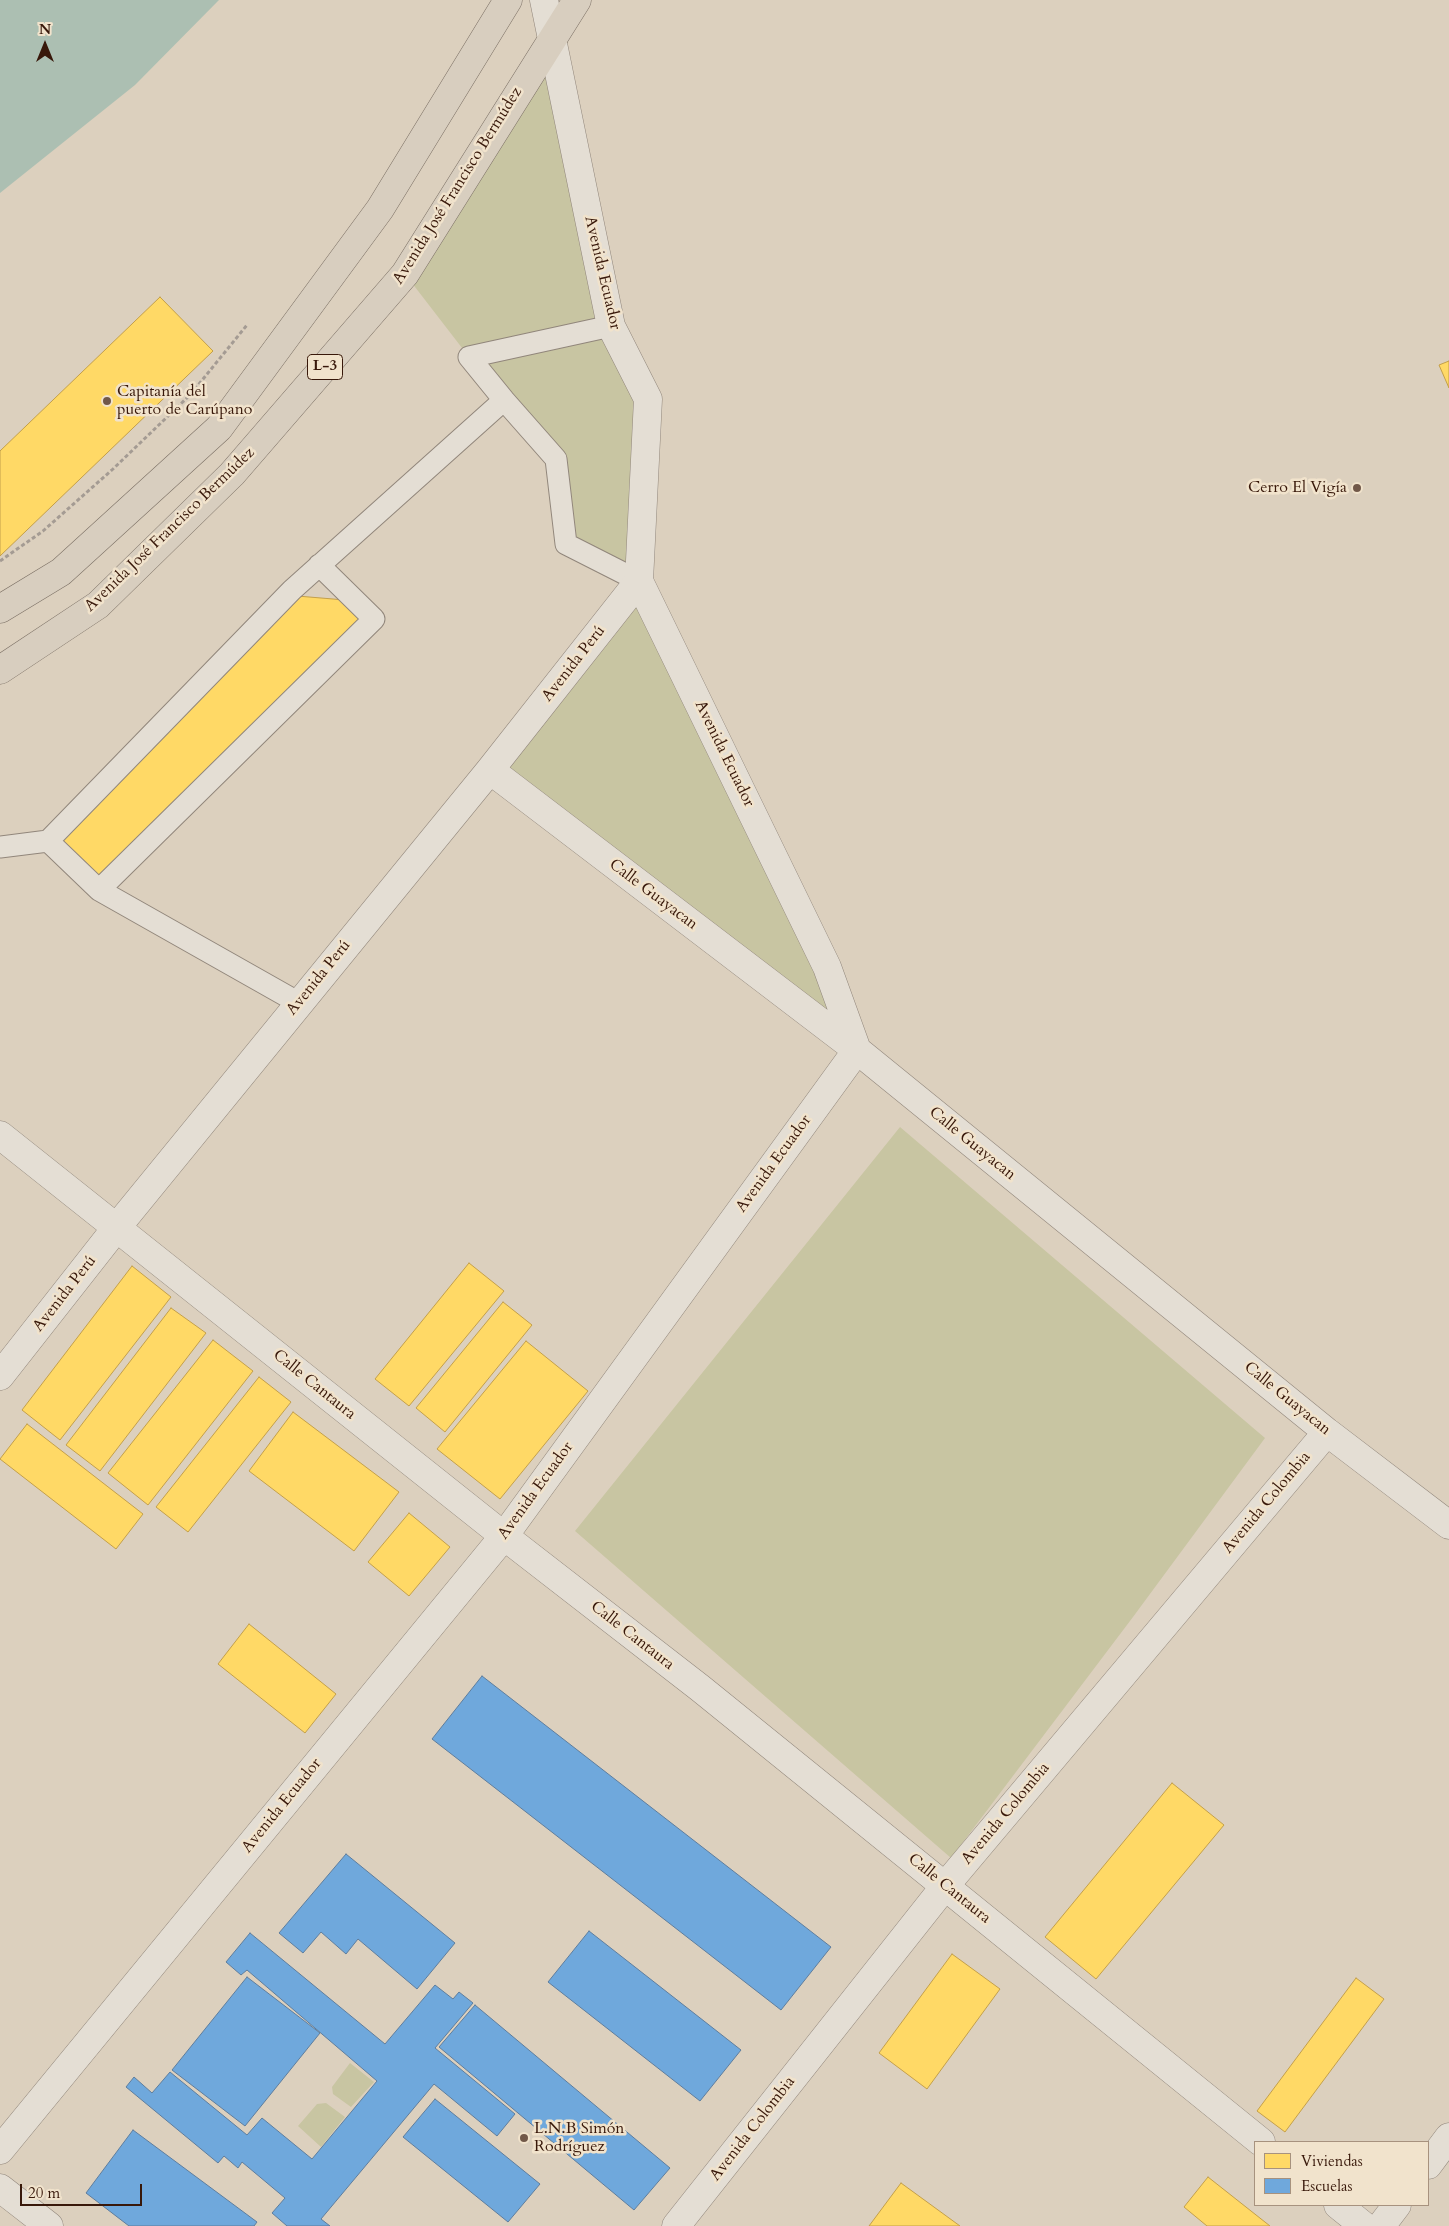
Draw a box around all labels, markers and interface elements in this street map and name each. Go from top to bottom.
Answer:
north arrow [20,20,70,70]
text: N [39,20,51,39]
street label: Avenida José Francisco Bermúdez [389,84,527,288]
street label: Avenida Ecuador [580,214,624,332]
road number: L-3 [308,354,342,380]
place label: Capitanía del puerto de Carúpano [117,382,252,420]
marker: Capitanía del puerto de Carúpano [101,395,113,407]
street label: Avenida José Francisco Bermúdez [81,444,259,616]
place label: Cerro El Vigía [1248,478,1347,498]
marker: Cerro El Vigía [1351,482,1363,494]
street label: Avenida Perú [538,622,610,706]
street label: Avenida Ecuador [690,698,758,810]
street label: Calle Guayacan [605,855,701,935]
street label: Avenida Perú [283,936,355,1020]
street label: Calle Guayacan [925,1103,1019,1185]
street label: Avenida Ecuador [732,1111,816,1217]
street label: Avenida Perú [29,1252,101,1336]
street label: Calle Cantaura [269,1346,359,1424]
street label: Calle Guayacan [1240,1358,1334,1440]
street label: Avenida Ecuador [494,1438,578,1544]
street label: Avenida Colombia [1219,1448,1315,1558]
street label: Calle Cantaura [586,1597,678,1675]
street label: Avenida Ecuador [238,1755,326,1857]
street label: Avenida Colombia [958,1759,1054,1869]
street label: Calle Cantaura [904,1850,994,1928]
street label: Avenida Colombia [706,2073,800,2185]
place label: L.N.B Simón Rodríguez [534,2119,624,2157]
marker: L.N.B Simón Rodríguez [518,2132,530,2144]
legend [1254,2141,1429,2206]
text: Viviendas [1301,2151,1363,2171]
scale bar [22,2174,145,2206]
text: Escuelas [1301,2176,1352,2196]
text: 20 m [28,2183,60,2203]

